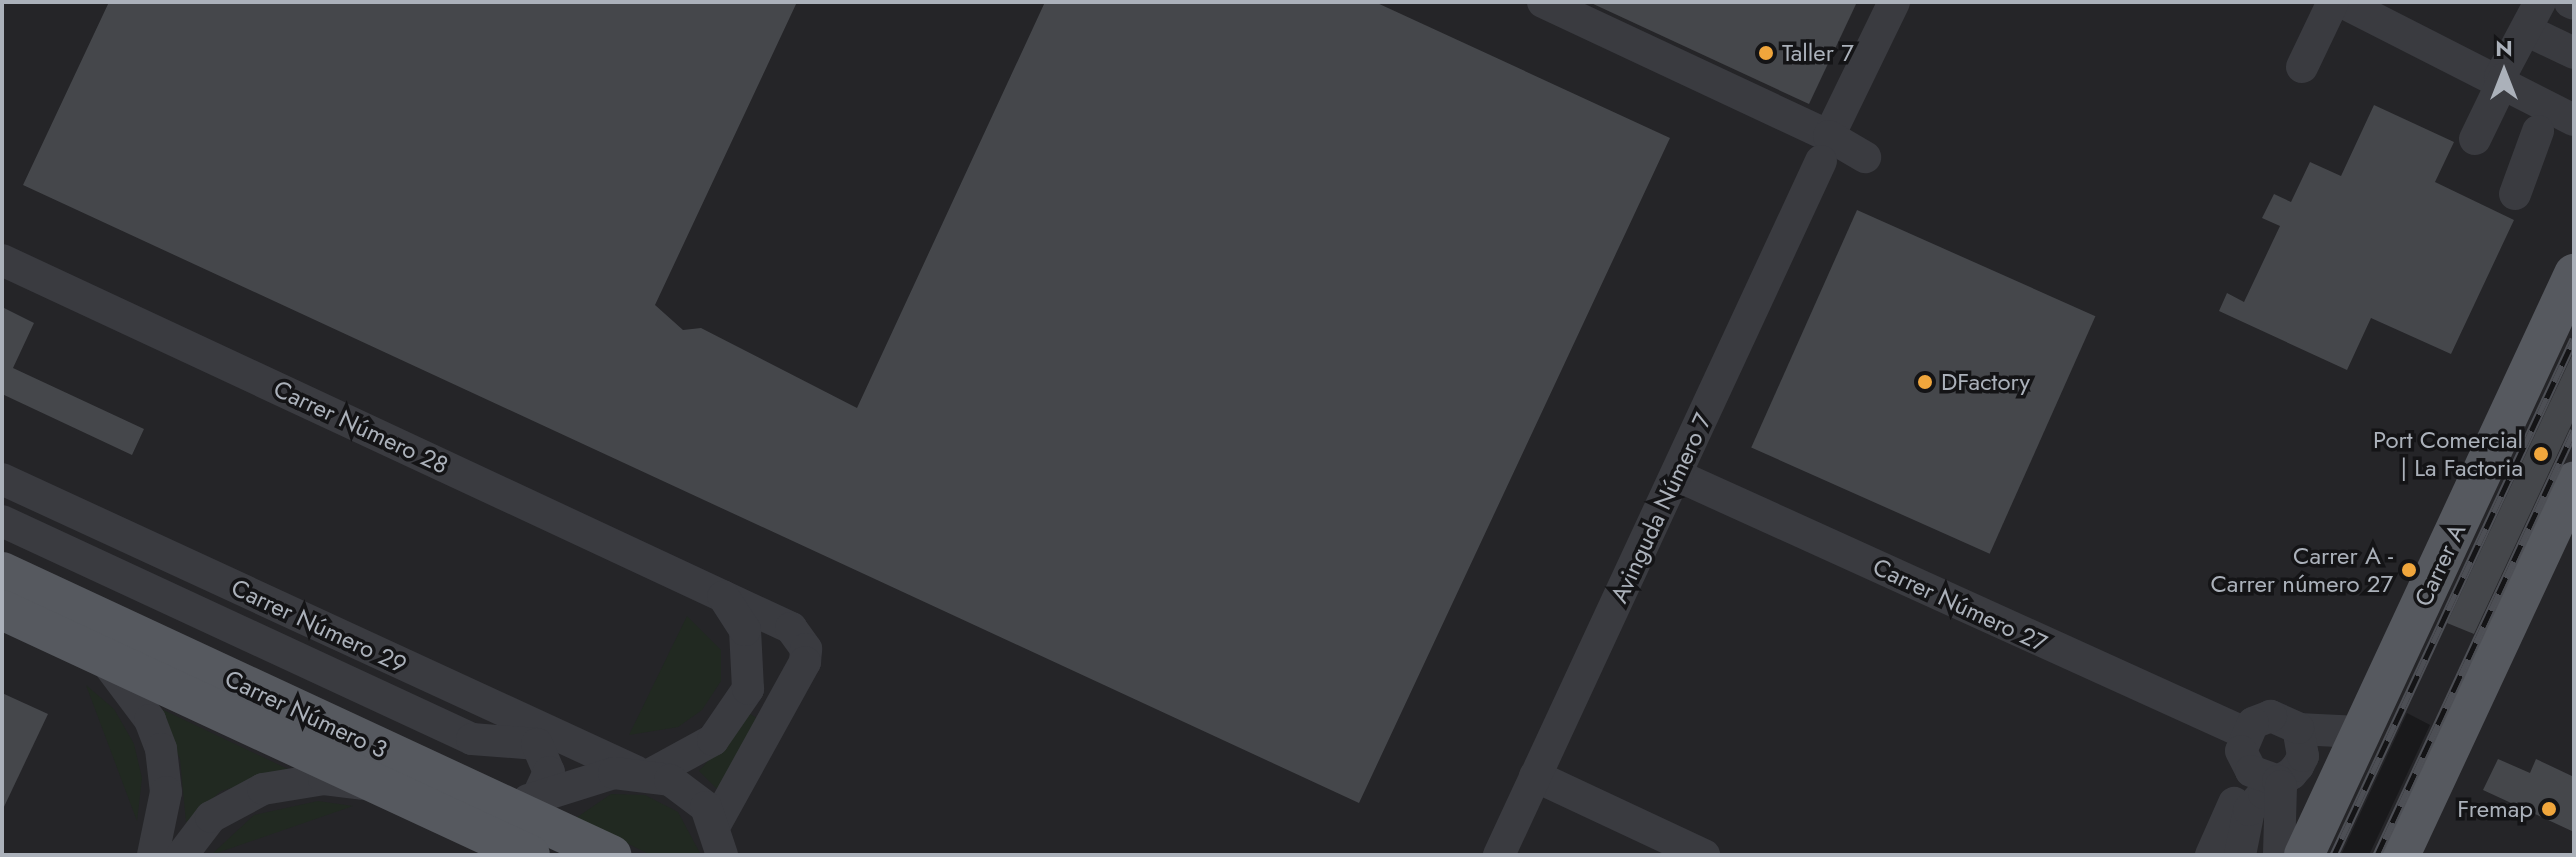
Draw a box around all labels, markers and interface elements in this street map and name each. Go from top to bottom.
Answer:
north arrow [2464,32,2544,112]
text: N [2495,32,2513,64]
place label: Taller 7 [1782,39,1854,67]
marker: Taller 7 [1757,44,1775,62]
place label: DFactory [1941,368,2030,396]
marker: DFactory [1916,373,1934,391]
street label: Carrer Número 28 [269,374,453,480]
street label: Avinguda Número 7 [1604,409,1718,607]
place label: Port Comercial | La Factoria [2373,426,2523,482]
marker: Port Comercial | La Factoria [2530,443,2552,465]
street label: Carrer A [2408,519,2472,611]
place label: Carrer A - Carrer número 27 [2210,542,2393,598]
street label: Carrer Número 27 [1868,552,2052,658]
marker: Carrer A - Carrer número 27 [2400,561,2418,579]
street label: Carrer Número 29 [227,573,411,679]
street label: Carrer Número 3 [220,664,392,764]
place label: Fremap [2457,795,2533,823]
marker: Fremap [2540,800,2558,818]

